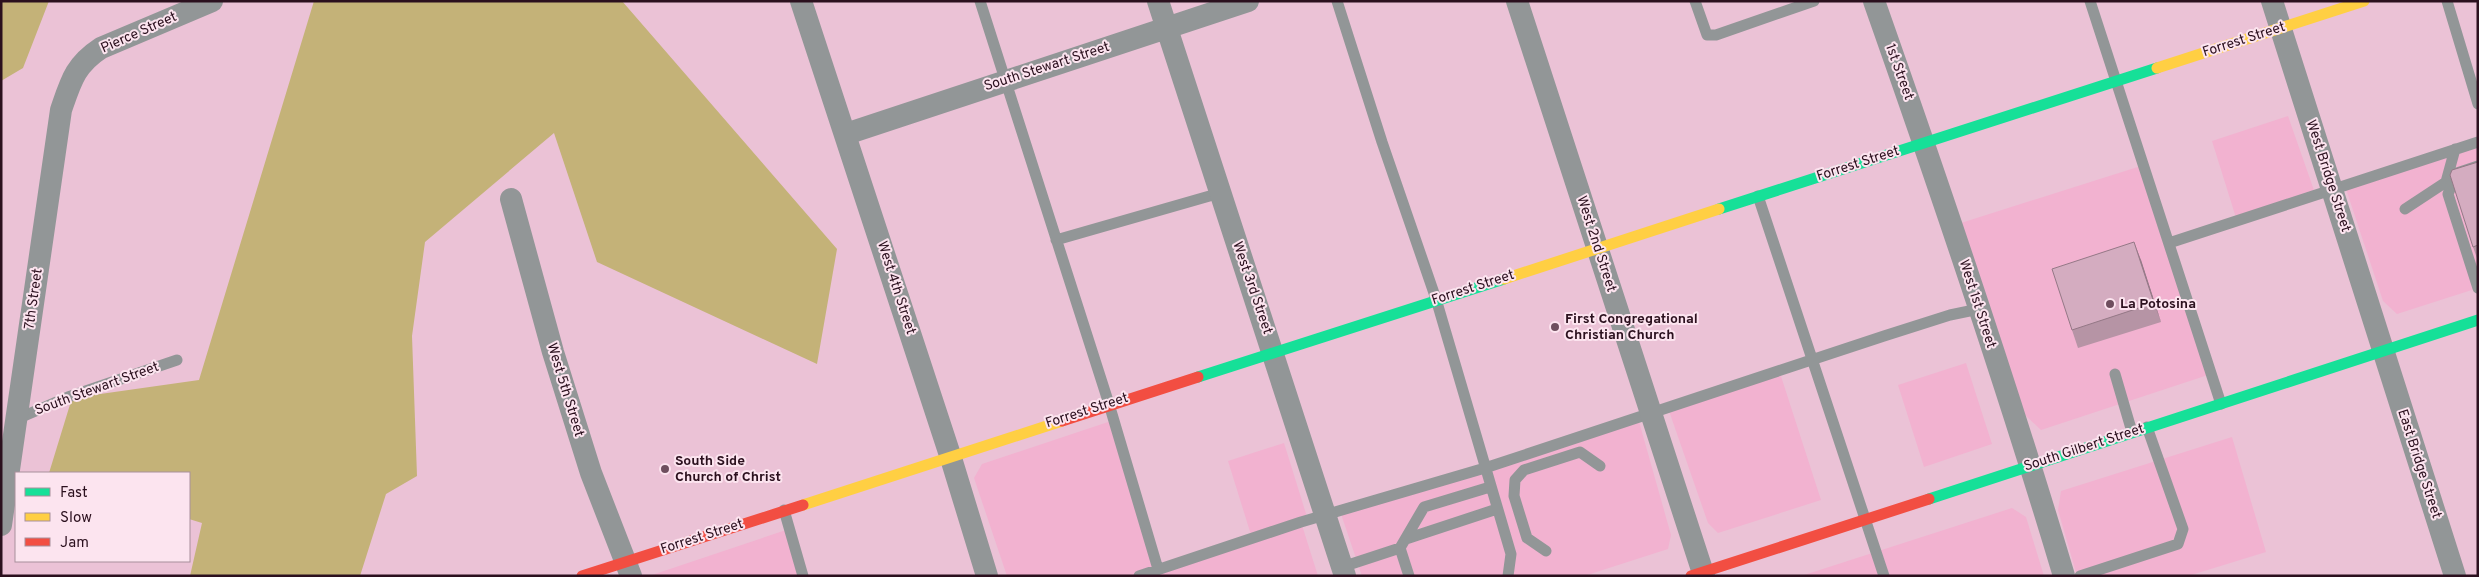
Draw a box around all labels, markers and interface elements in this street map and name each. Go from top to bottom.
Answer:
street label: Pierce Street [98,9,180,57]
street label: Forrest Street [2201,19,2287,61]
street label: South Stewart Street [982,39,1112,95]
street label: 1st Street [1881,42,1917,102]
street label: West Bridge Street [2302,118,2354,234]
street label: Forrest Street [1815,143,1901,185]
street label: West 2nd Street [1572,194,1620,294]
street label: West 4th Street [873,239,919,337]
street label: West 3rd Street [1228,239,1276,337]
street label: West 1st Street [1955,257,1999,351]
street label: 7th Street [21,267,47,331]
street label: Forrest Street [1430,267,1516,309]
place label: La Potosina [2120,296,2196,313]
marker: La Potosina [2104,298,2116,310]
place label: First Congregational Christian Church [1565,311,1698,344]
marker: First Congregational Christian Church [1549,321,1561,333]
street label: West 5th Street [543,341,587,439]
street label: South Stewart Street [33,359,161,419]
street label: Forrest Street [1044,390,1130,432]
street label: East Bridge Street [2393,407,2445,521]
street label: South Gilbert Street [2022,421,2146,475]
place label: South Side Church of Christ [675,453,781,486]
marker: South Side Church of Christ [659,463,671,475]
legend [15,472,190,562]
text: Fast [60,484,88,503]
text: Slow [60,509,92,528]
street label: Forrest Street [659,516,745,558]
text: Jam [60,534,89,553]

